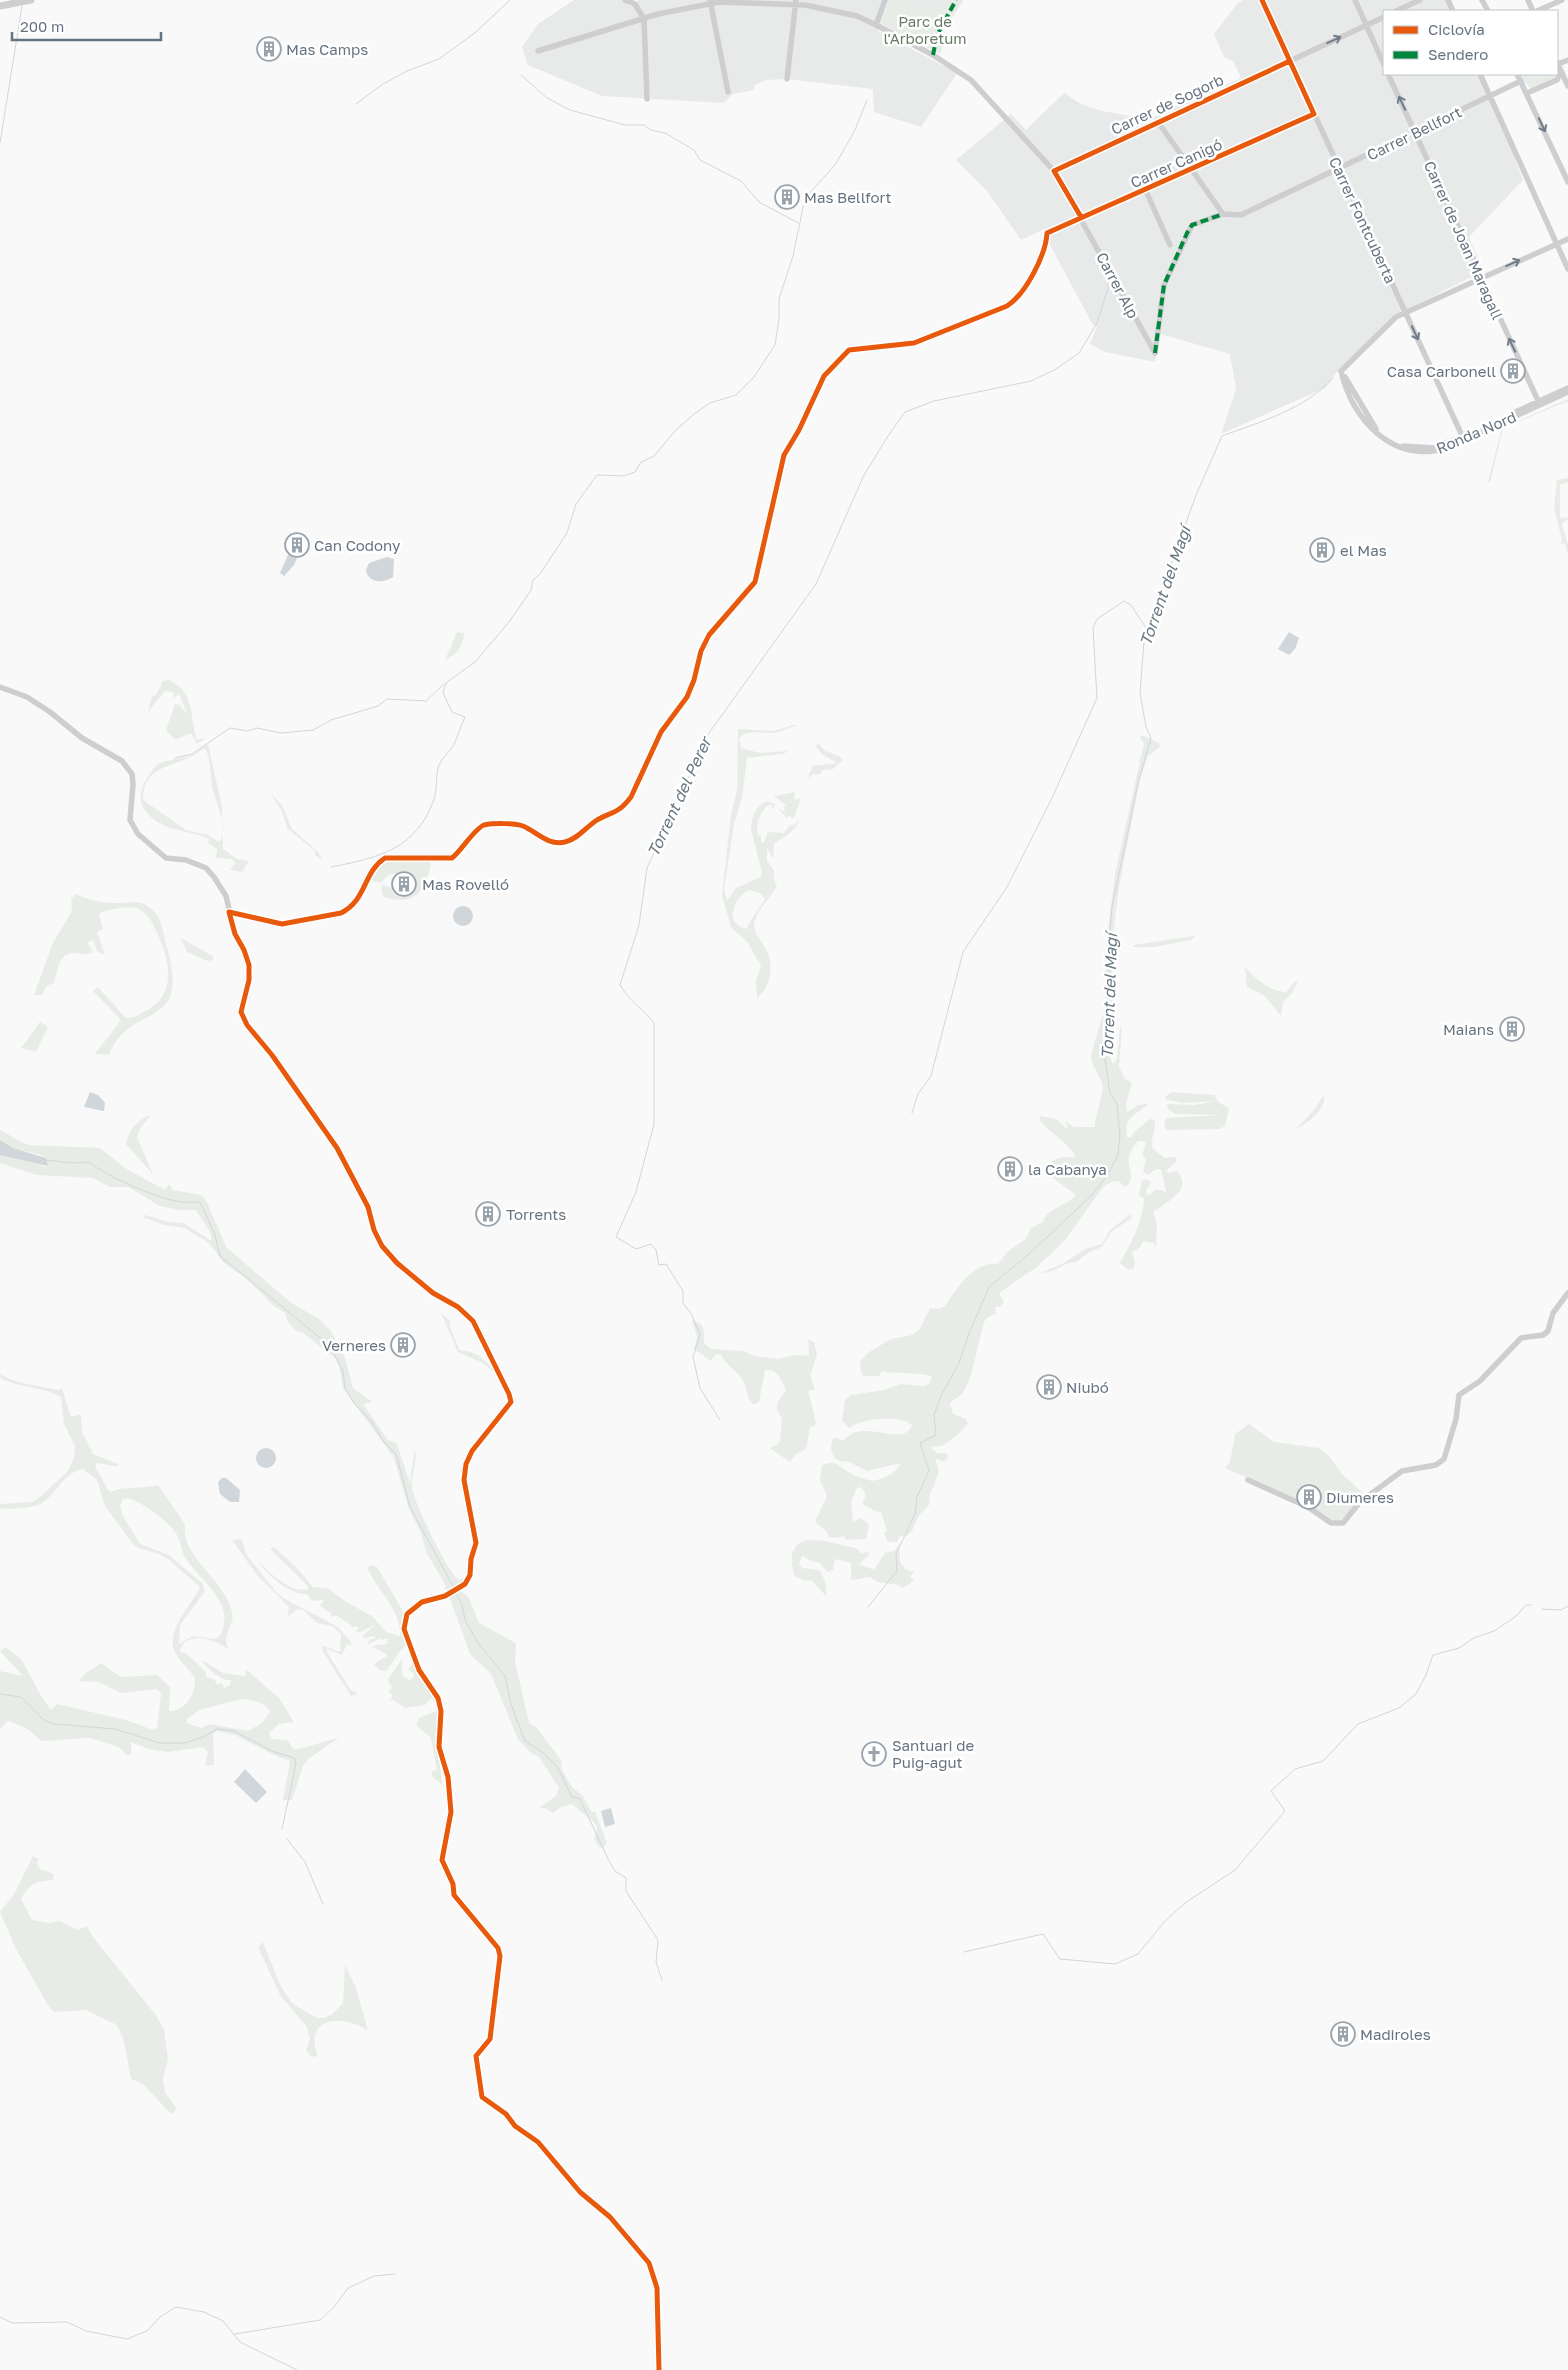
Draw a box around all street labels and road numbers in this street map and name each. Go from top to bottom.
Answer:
street label: Carrer de Sogorb [1108,70,1226,138]
street label: Carrer Bellfort [1364,102,1464,164]
street label: Carrer Canigó [1127,135,1225,191]
street label: Carrer Fontcuberta [1326,154,1400,286]
street label: Carrer de Joan Maragall [1421,158,1507,322]
street label: Carrer Alp [1093,249,1143,321]
street label: Ronda Nord [1433,407,1519,457]

